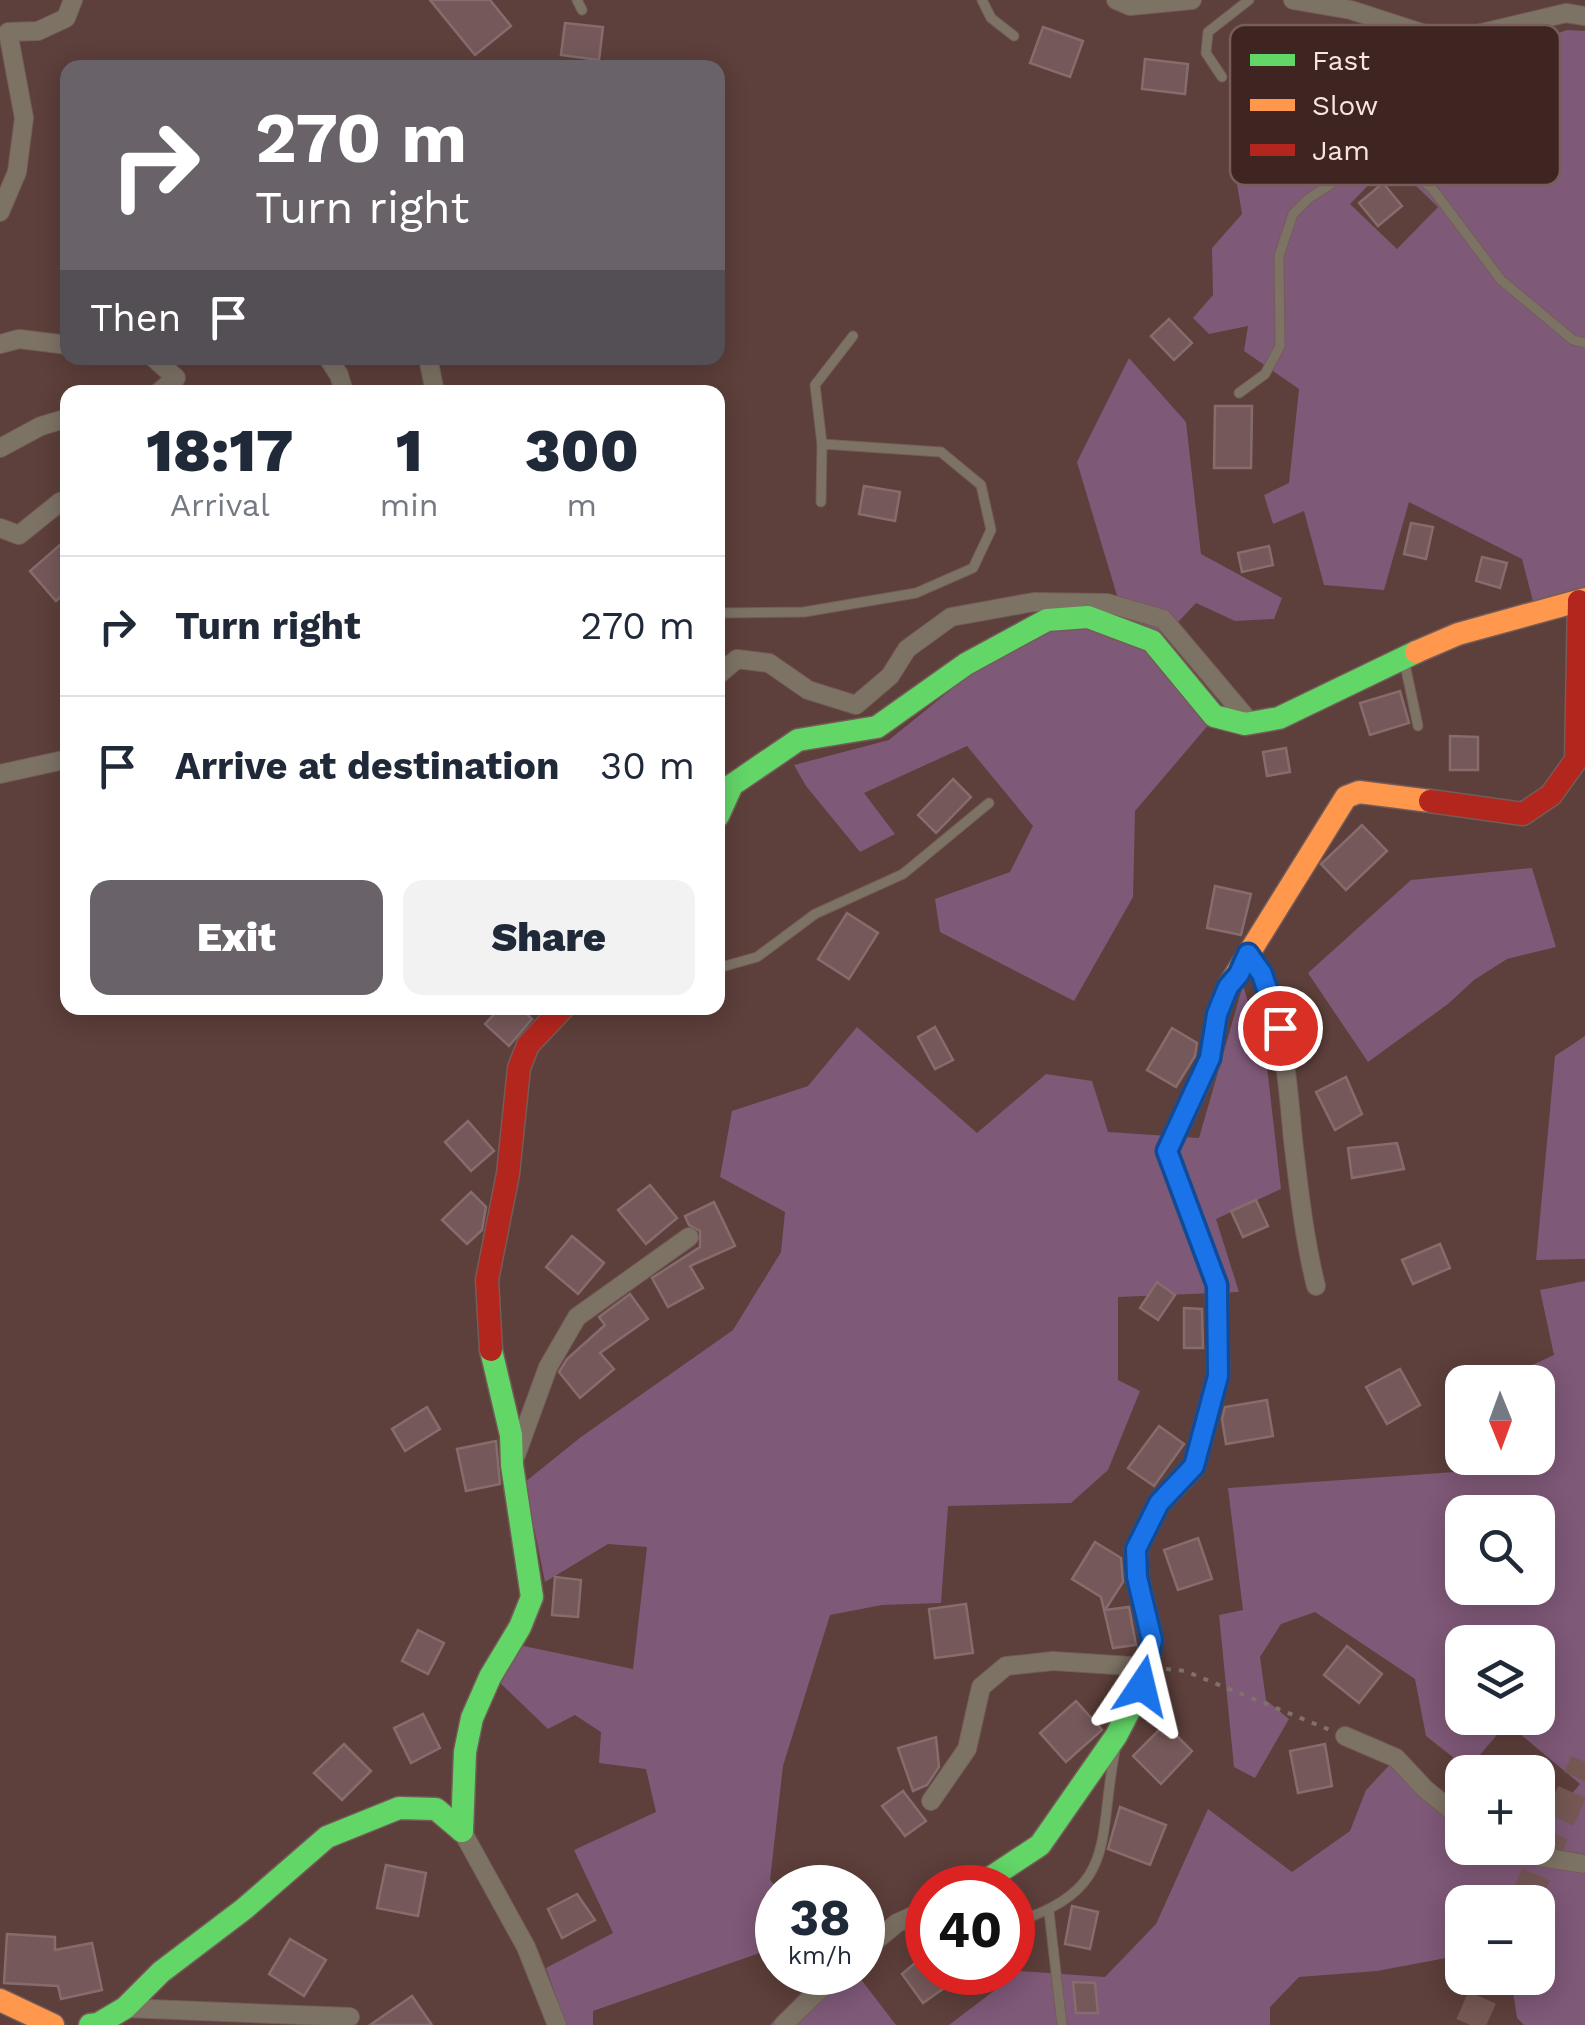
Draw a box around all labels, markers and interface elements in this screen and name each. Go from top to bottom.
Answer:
legend [1230,25,1560,185]
text: Fast [1312,44,1370,77]
text: Slow [1312,89,1378,122]
text: 270 m [255,97,467,179]
icon: right [90,100,220,230]
text: Jam [1312,134,1370,167]
text: Turn right [255,181,469,234]
icon: arrive [201,290,256,345]
text: Then [90,296,181,340]
text: 18:17 [146,415,293,486]
text: 1 [396,415,422,486]
text: 300 [525,415,639,486]
text: Arrival [170,486,270,524]
text: min [380,486,438,524]
text: m [566,486,597,524]
icon: right [90,599,145,654]
text: Turn right [175,604,361,648]
text: 270 m [580,604,695,648]
icon: arrive [90,739,145,794]
text: Arrive at destination [175,744,560,788]
text: 30 m [600,744,695,788]
button: Exit [90,880,383,995]
button: Share [403,880,695,995]
pin [1238,986,1323,1071]
icon: arrive [1253,1001,1308,1056]
north arrow [1445,1365,1555,1475]
map controls [1445,1365,1555,1995]
button: search [1445,1495,1555,1605]
button: layers [1445,1625,1555,1735]
position arrow [1090,1634,1194,1738]
button: + [1445,1755,1555,1865]
speed limit sign: 40 [905,1865,1035,1995]
button: − [1445,1885,1555,1995]
text: 38 [790,1888,851,1947]
text: km/h [788,1941,852,1970]

